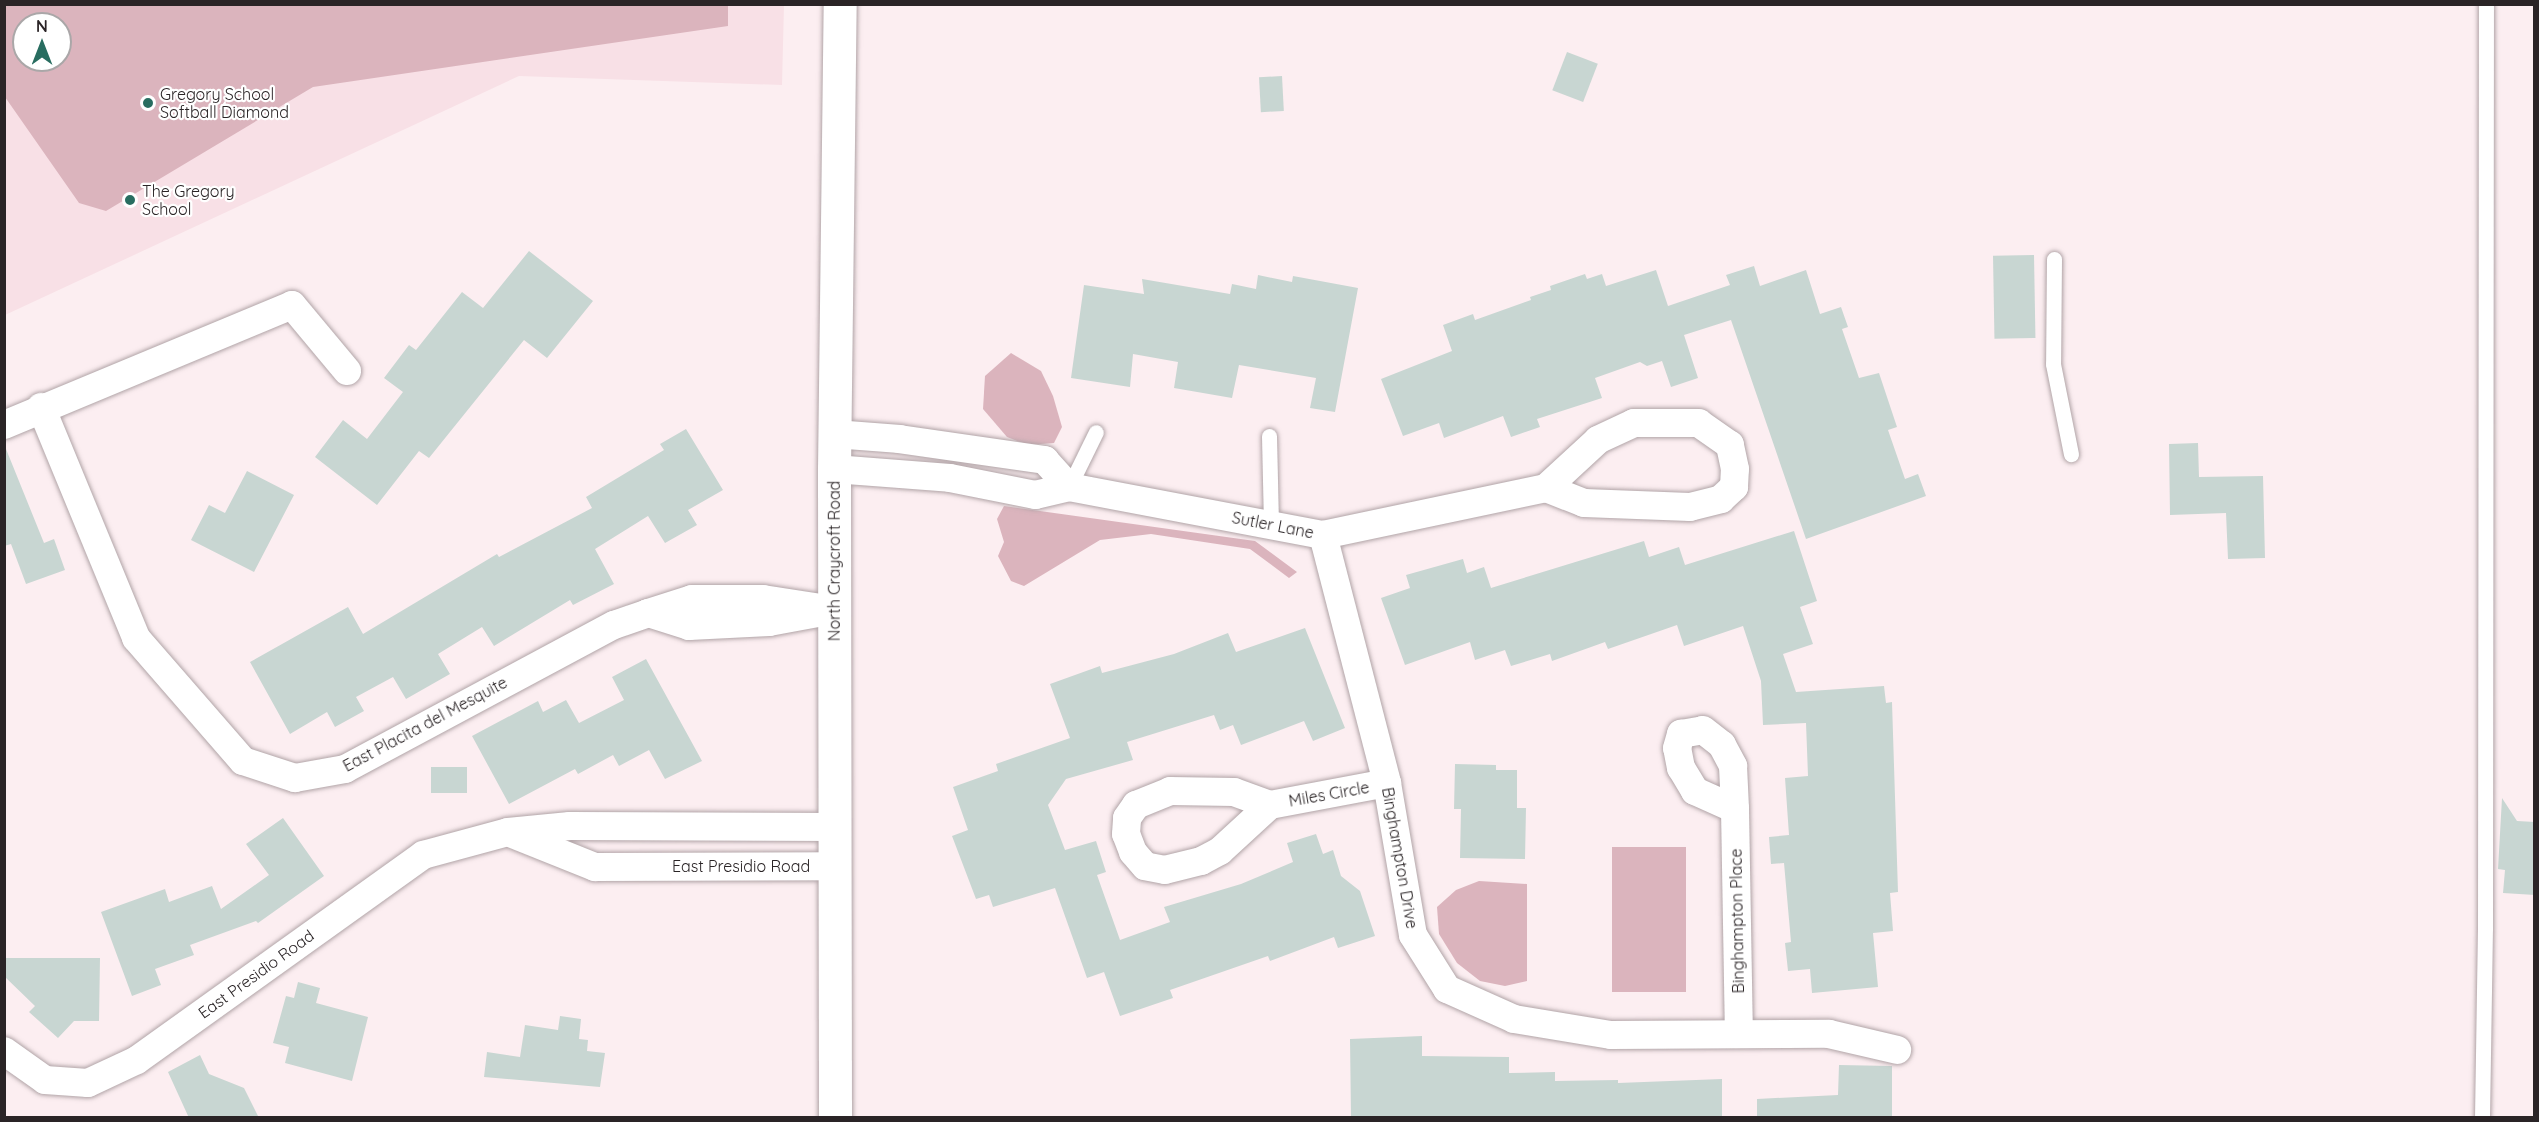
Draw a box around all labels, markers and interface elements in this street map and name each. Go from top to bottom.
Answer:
north arrow [12,12,72,72]
text: N [36,16,48,36]
place label: Gregory School Softball Diamond [160,84,289,122]
marker: Gregory School Softball Diamond [141,96,155,110]
place label: The Gregory School [142,181,235,219]
marker: The Gregory School [123,193,137,207]
street label: North Craycroft Road [824,481,844,641]
street label: Sutler Lane [1230,508,1316,542]
street label: East Placita del Mesquite [340,672,510,776]
street label: Miles Circle [1287,777,1371,811]
street label: Binghampton Drive [1378,786,1422,930]
street label: Binghampton Place [1726,848,1748,994]
street label: East Presidio Road [672,856,810,876]
street label: East Presidio Road [194,926,318,1022]

